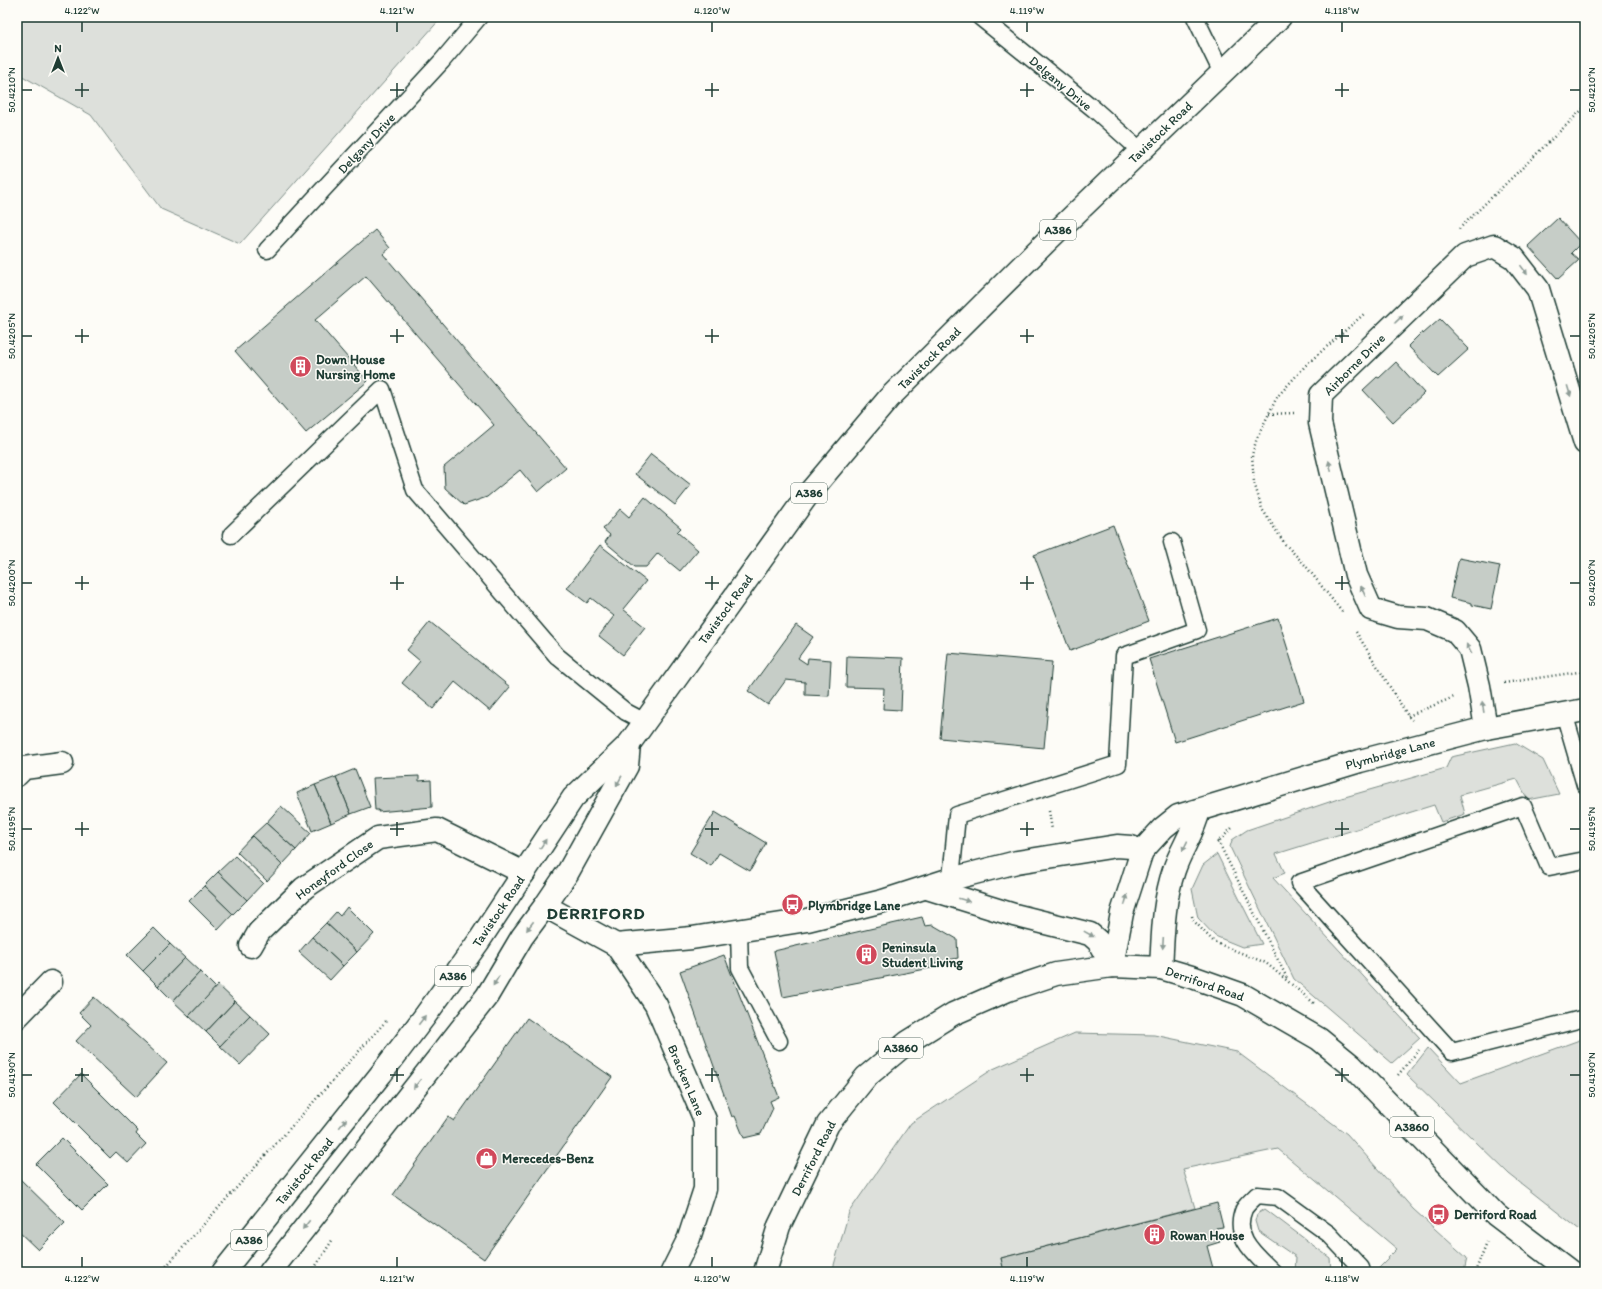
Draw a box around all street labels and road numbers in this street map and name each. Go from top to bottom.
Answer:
street label: Delgany Drive [1026,53,1095,114]
street label: Tavistock Road [1125,98,1195,167]
street label: Delgany Drive [335,110,398,177]
road number: A386 [1040,220,1076,240]
street label: Tavistock Road [895,324,964,393]
street label: Airborne Drive [1320,330,1388,398]
road number: A386 [791,483,827,503]
street label: Tavistock Road [695,571,756,647]
street label: Plymbridge Lane [1344,734,1437,773]
street label: Honeyford Close [292,836,376,903]
street label: Tavistock Road [469,873,528,950]
street label: Derriford Road [1163,963,1246,1004]
road number: A386 [435,966,471,986]
road number: A3860 [879,1038,923,1058]
street label: Bracken Lane [665,1042,708,1118]
road number: A3860 [1390,1117,1434,1137]
street label: Derriford Road [788,1118,839,1198]
street label: Tavistock Road [272,1134,336,1208]
road number: A386 [231,1230,267,1250]

